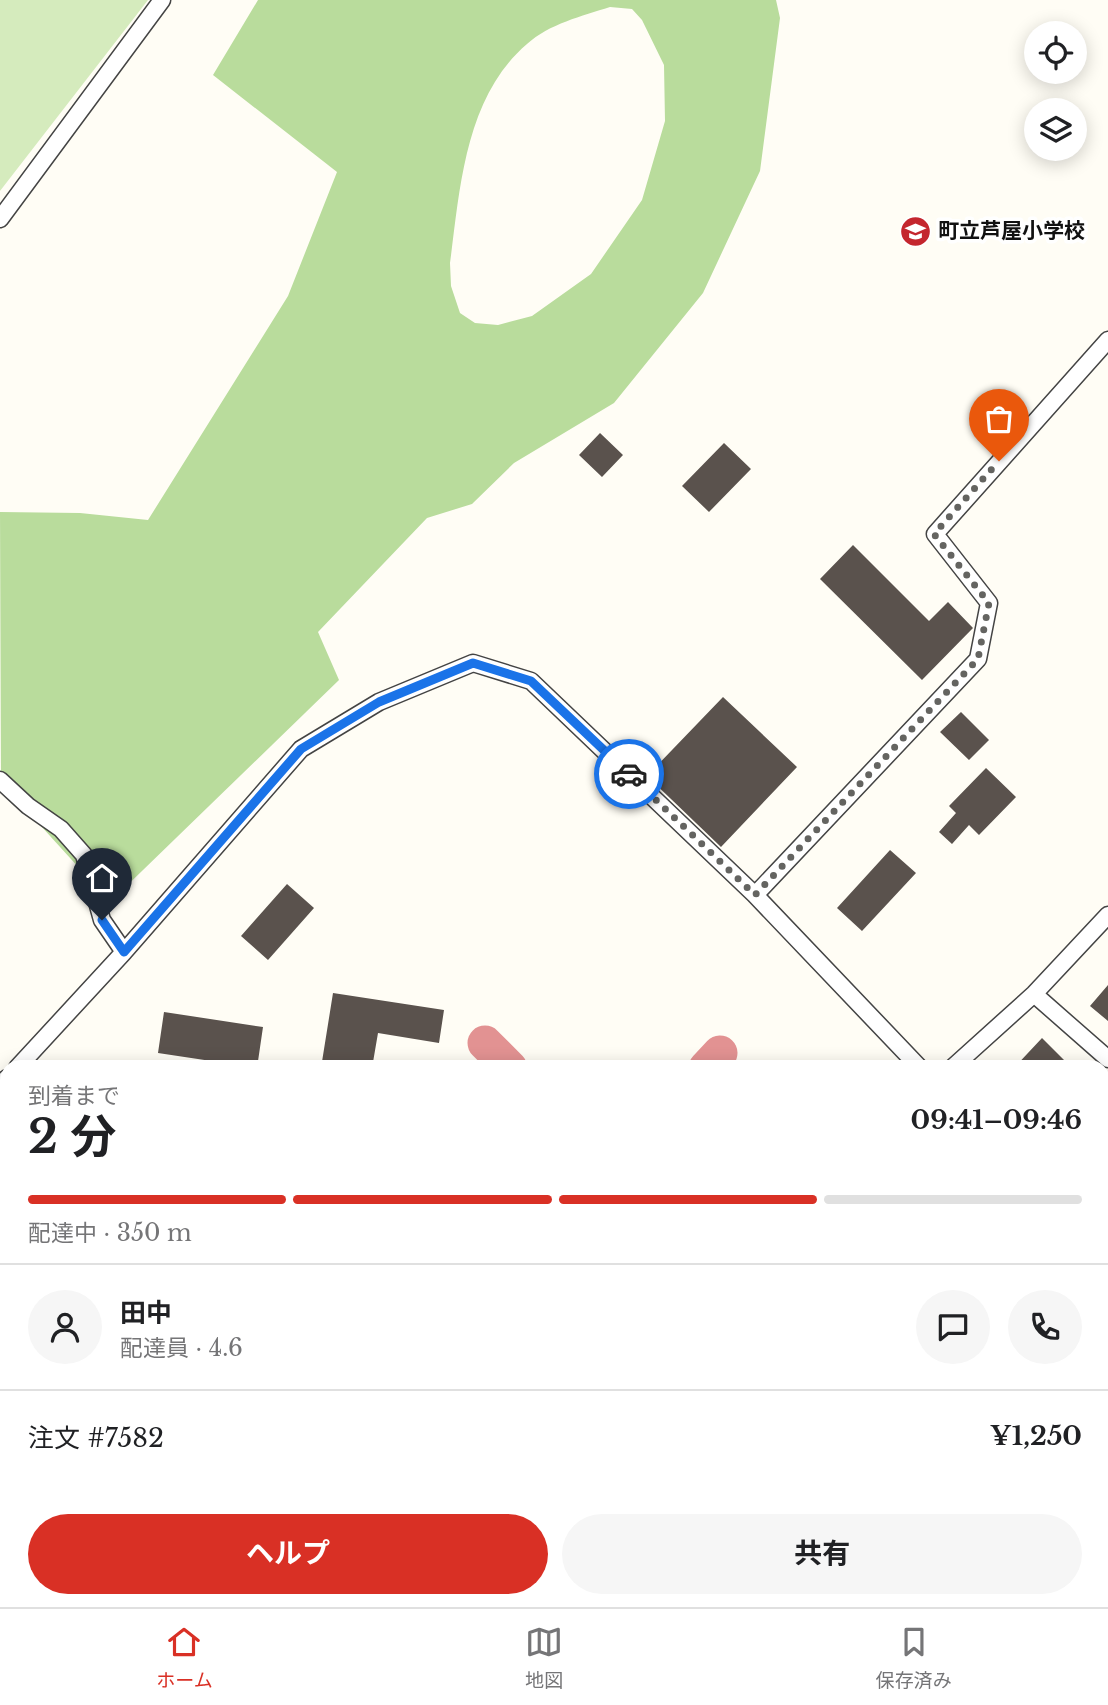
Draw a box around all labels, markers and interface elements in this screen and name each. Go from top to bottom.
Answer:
map controls [1024,21,1087,161]
button: locate [1024,21,1087,84]
button: layers [1024,98,1087,161]
school or university icon: 町立芦屋小学校 [898,214,932,248]
place label: 町立芦屋小学校 [938,218,1085,244]
pin [969,389,1029,461]
icon: bag [980,400,1018,438]
courier [594,739,664,809]
icon: car [610,755,648,793]
pin [72,848,132,920]
icon: home [83,859,121,897]
text: 到着まで [28,1082,120,1110]
text: 09:41–09:46 [911,1104,1082,1136]
text: 2 分 [28,1108,116,1165]
text: 配達中 · 350 m [28,1219,192,1247]
button: person [28,1290,102,1364]
button: chat [916,1290,990,1364]
button: phone [1008,1290,1082,1364]
text: 田中 [120,1297,172,1329]
text: 配達員 · 4.6 [120,1334,243,1362]
text: ¥1,250 [990,1420,1082,1452]
text: 注文 #7582 [28,1422,164,1454]
button: ヘルプ [28,1514,548,1594]
button: 共有 [562,1514,1082,1594]
tab: ホーム [156,1623,213,1692]
tab: 地図 [525,1623,563,1692]
tab: 保存済み [876,1623,952,1692]

